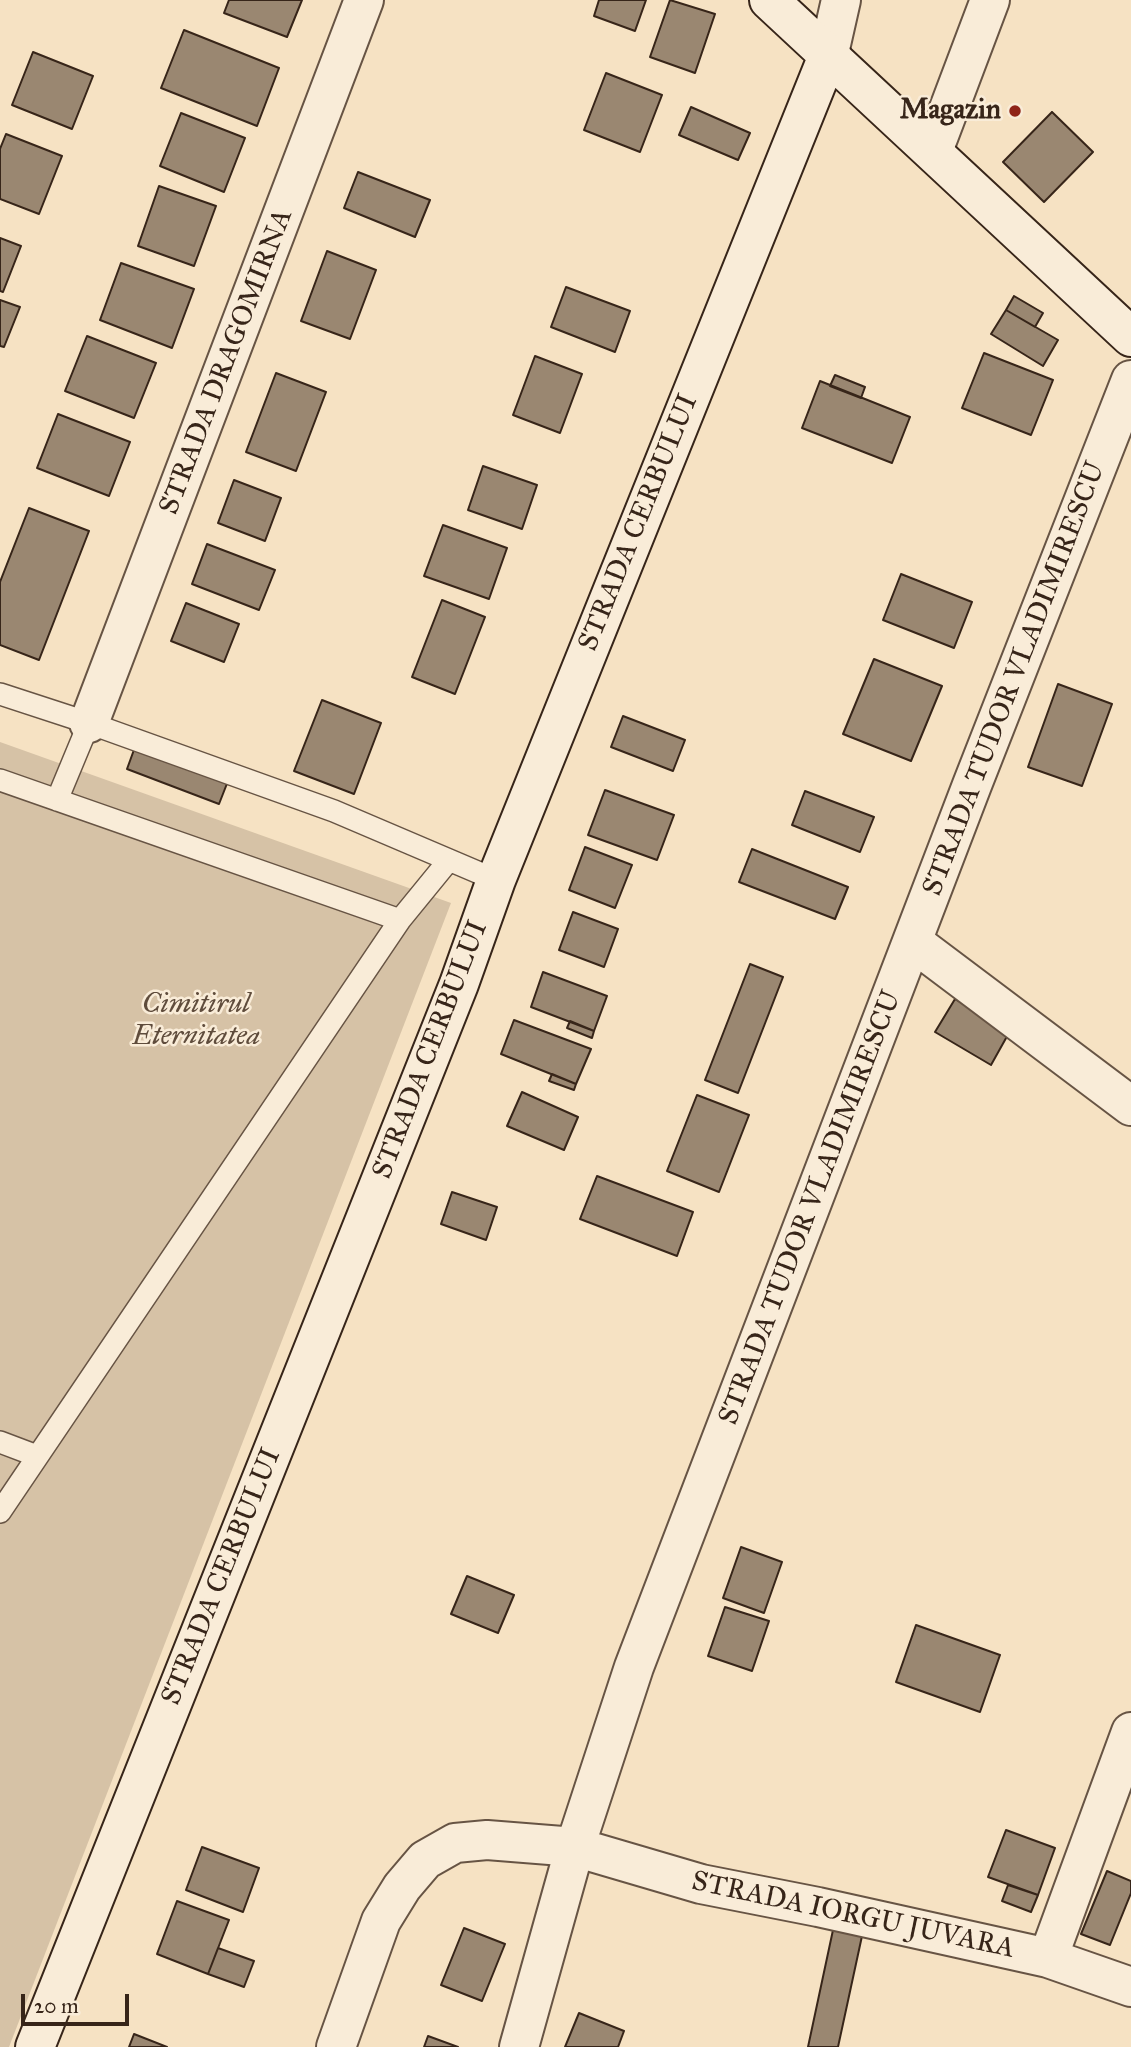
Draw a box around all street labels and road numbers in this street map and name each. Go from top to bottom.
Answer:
street label: STRADA DRAGOMIRNA [153,205,301,519]
street label: STRADA CERBULUI [572,390,706,656]
street label: STRADA TUDOR VLADIMIRESCU [917,457,1113,901]
street label: STRADA CERBULUI [366,916,496,1184]
street label: STRADA TUDOR VLADIMIRESCU [713,986,909,1430]
street label: STRADA CERBULUI [155,1444,289,1710]
street label: STRADA IORGU JUVARA [689,1865,1017,1967]

